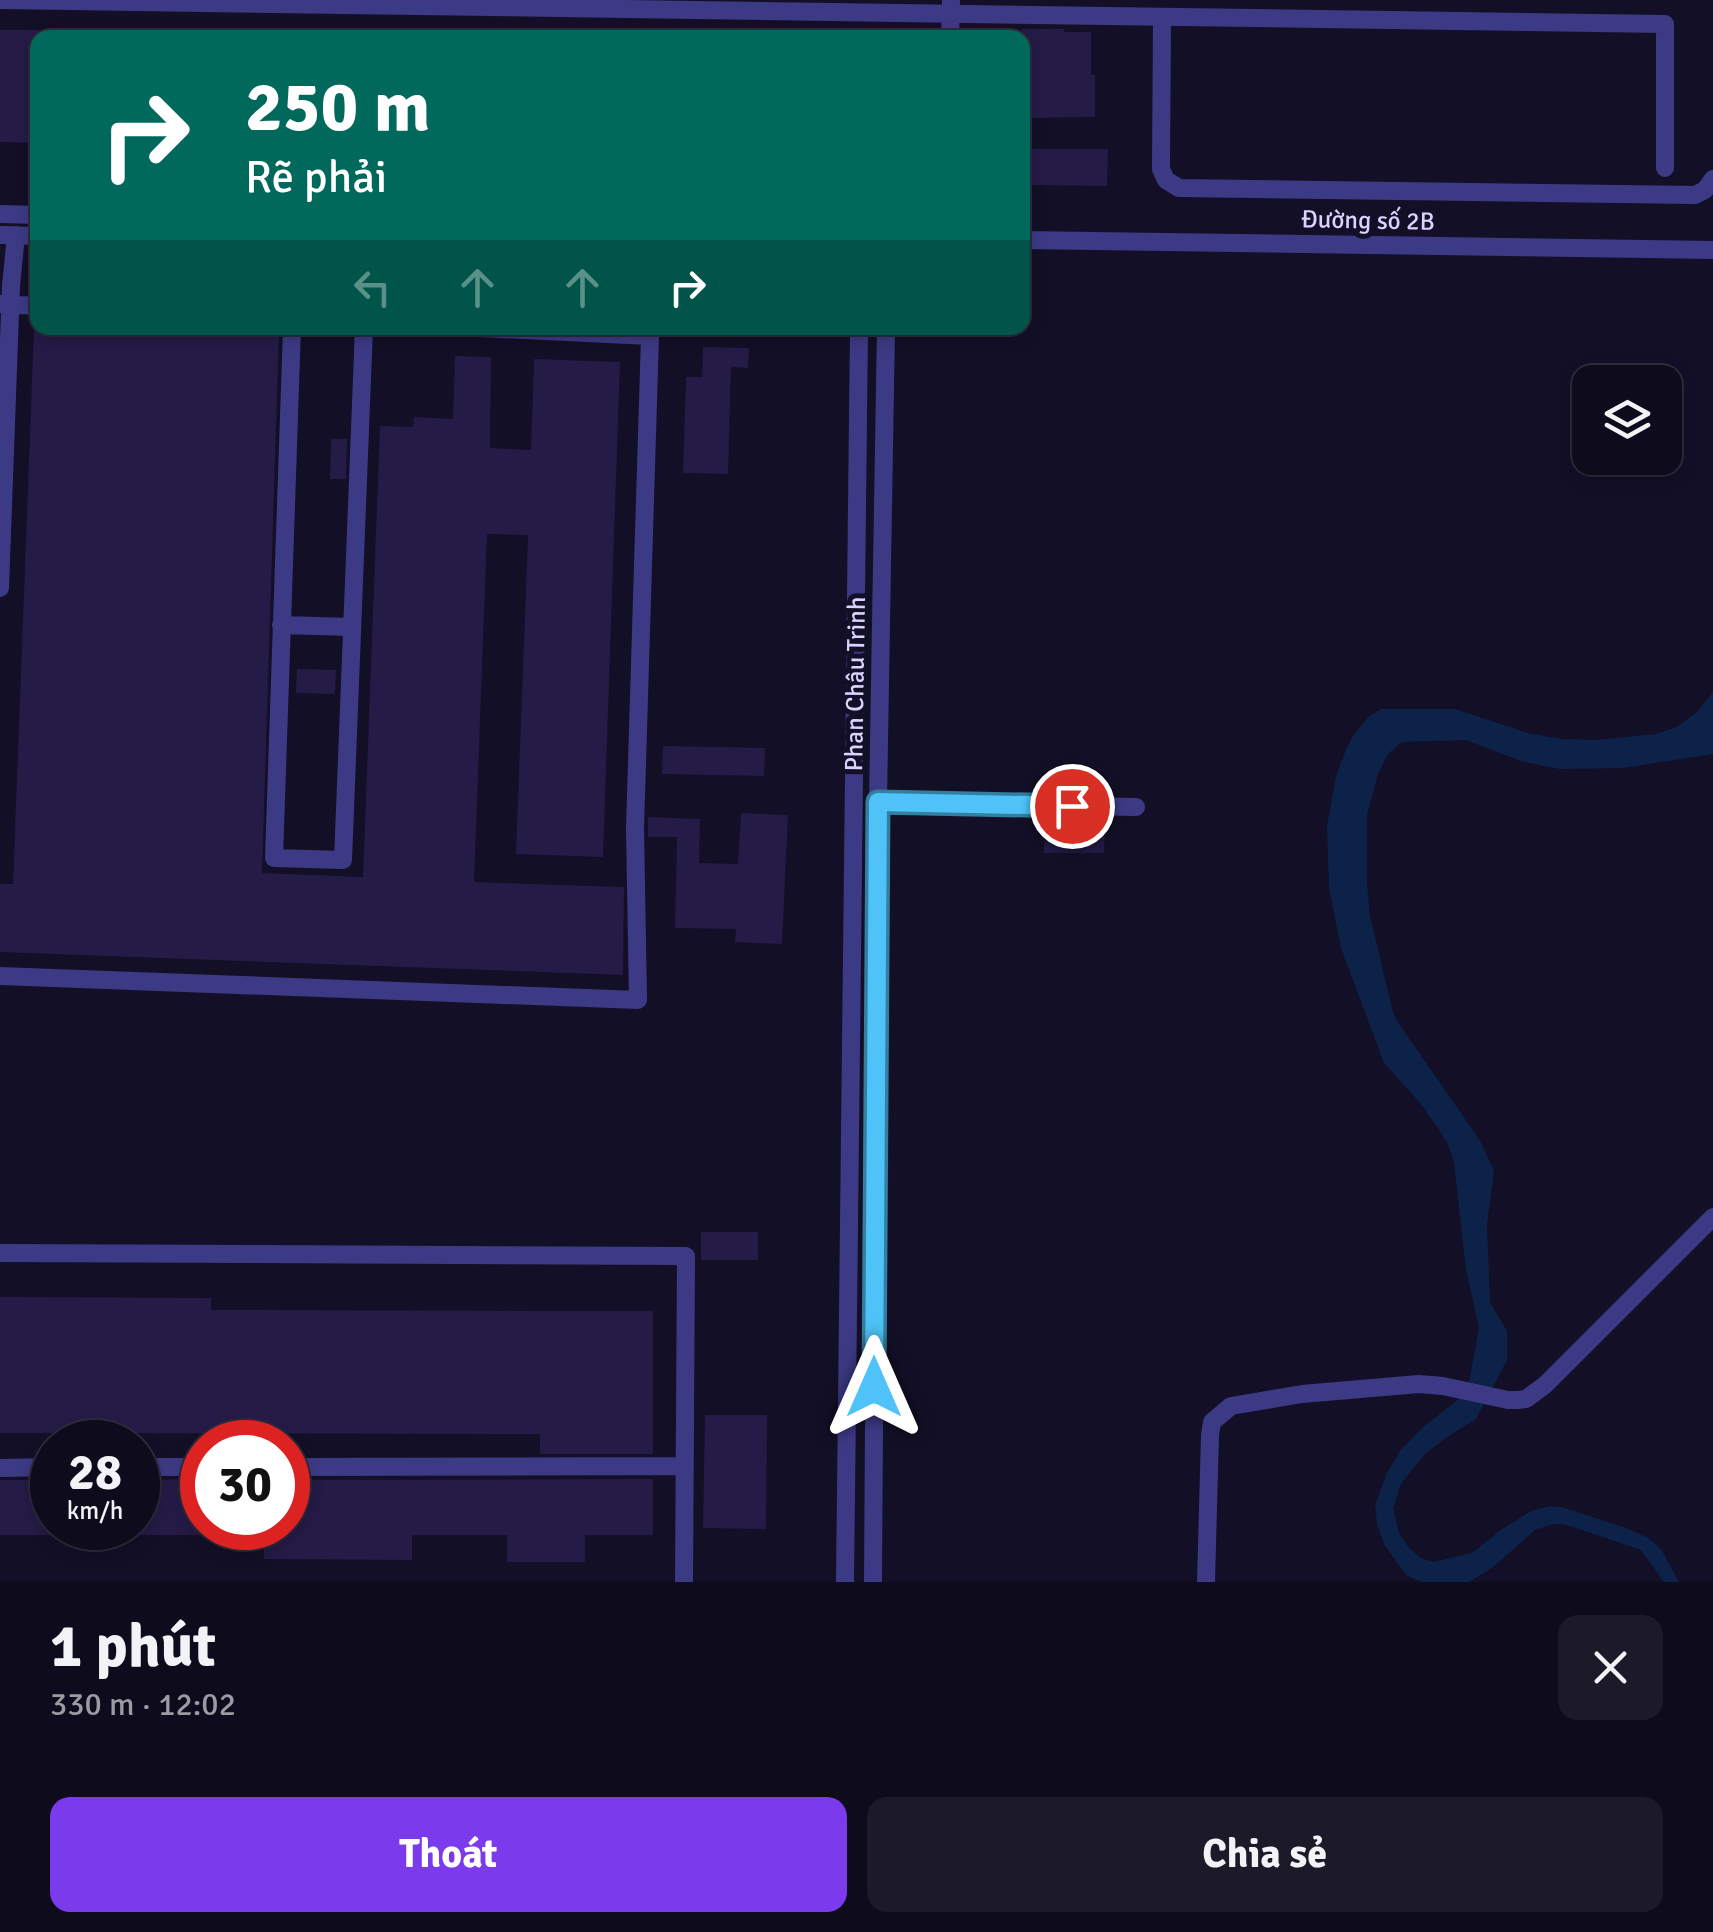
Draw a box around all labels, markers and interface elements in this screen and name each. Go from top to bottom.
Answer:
text: 250 m [245,64,430,150]
icon: right [80,70,210,200]
text: Rẽ phải [245,150,387,205]
street label: Đường số 2B [1301,203,1435,237]
icon: left [345,260,400,315]
icon: ahead [450,260,505,315]
icon: ahead [555,260,610,315]
icon: right [660,260,715,315]
map controls [1572,365,1682,475]
button: layers [1572,365,1682,475]
street label: Phan Châu Trinh [838,596,872,772]
pin [1030,764,1115,849]
icon: arrive [1045,779,1100,834]
position arrow [822,1335,926,1439]
speed limit sign: 30 [180,1420,310,1550]
text: 28 [68,1442,122,1504]
text: km/h [67,1495,123,1526]
text: 1 phút [50,1610,216,1684]
button: close [1558,1615,1663,1720]
text: 330 m · 12:02 [50,1685,236,1724]
button: Thoát [50,1797,847,1912]
button: Chia sẻ [867,1797,1663,1912]

